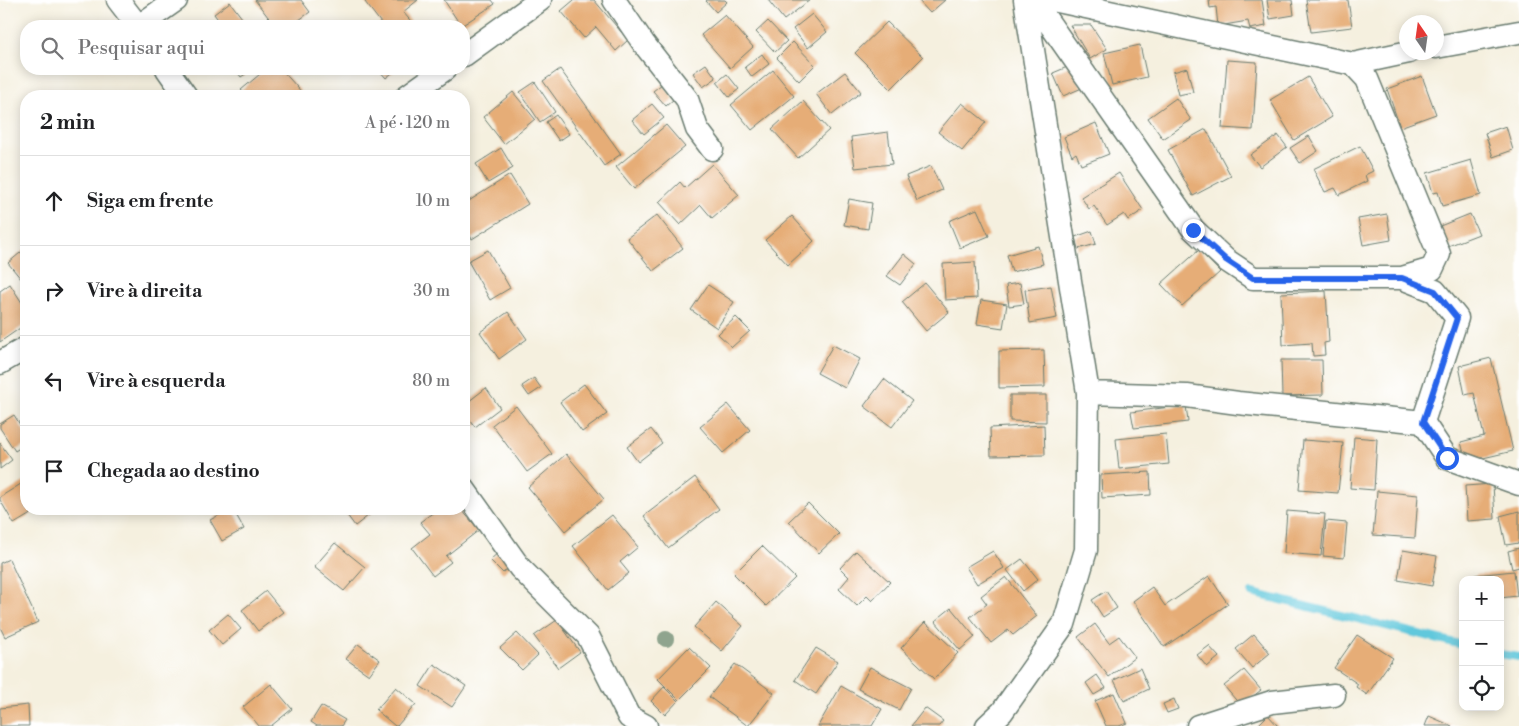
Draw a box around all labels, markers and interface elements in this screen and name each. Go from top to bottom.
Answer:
north arrow [1399,15,1444,60]
search box [20,20,470,75]
icon: search [38,34,66,62]
text: Pesquisar aqui [78,36,205,60]
text: 2 min [40,110,95,136]
text: A pé · 120 m [365,113,450,133]
icon: ahead [40,187,68,215]
text: Siga em frente [87,189,214,213]
text: 10 m [416,191,450,211]
route end [1182,219,1205,242]
icon: right [40,277,68,305]
text: Vire à direita [87,279,202,303]
text: 30 m [413,281,450,301]
icon: left [40,367,68,395]
text: Vire à esquerda [87,369,226,393]
text: 80 m [412,371,450,391]
route start [1436,447,1459,470]
icon: arrive [40,457,68,485]
text: Chegada ao destino [87,459,260,483]
map controls [1459,576,1504,711]
button: + [1459,576,1504,621]
button: − [1459,621,1504,666]
button: locate [1459,666,1504,711]

